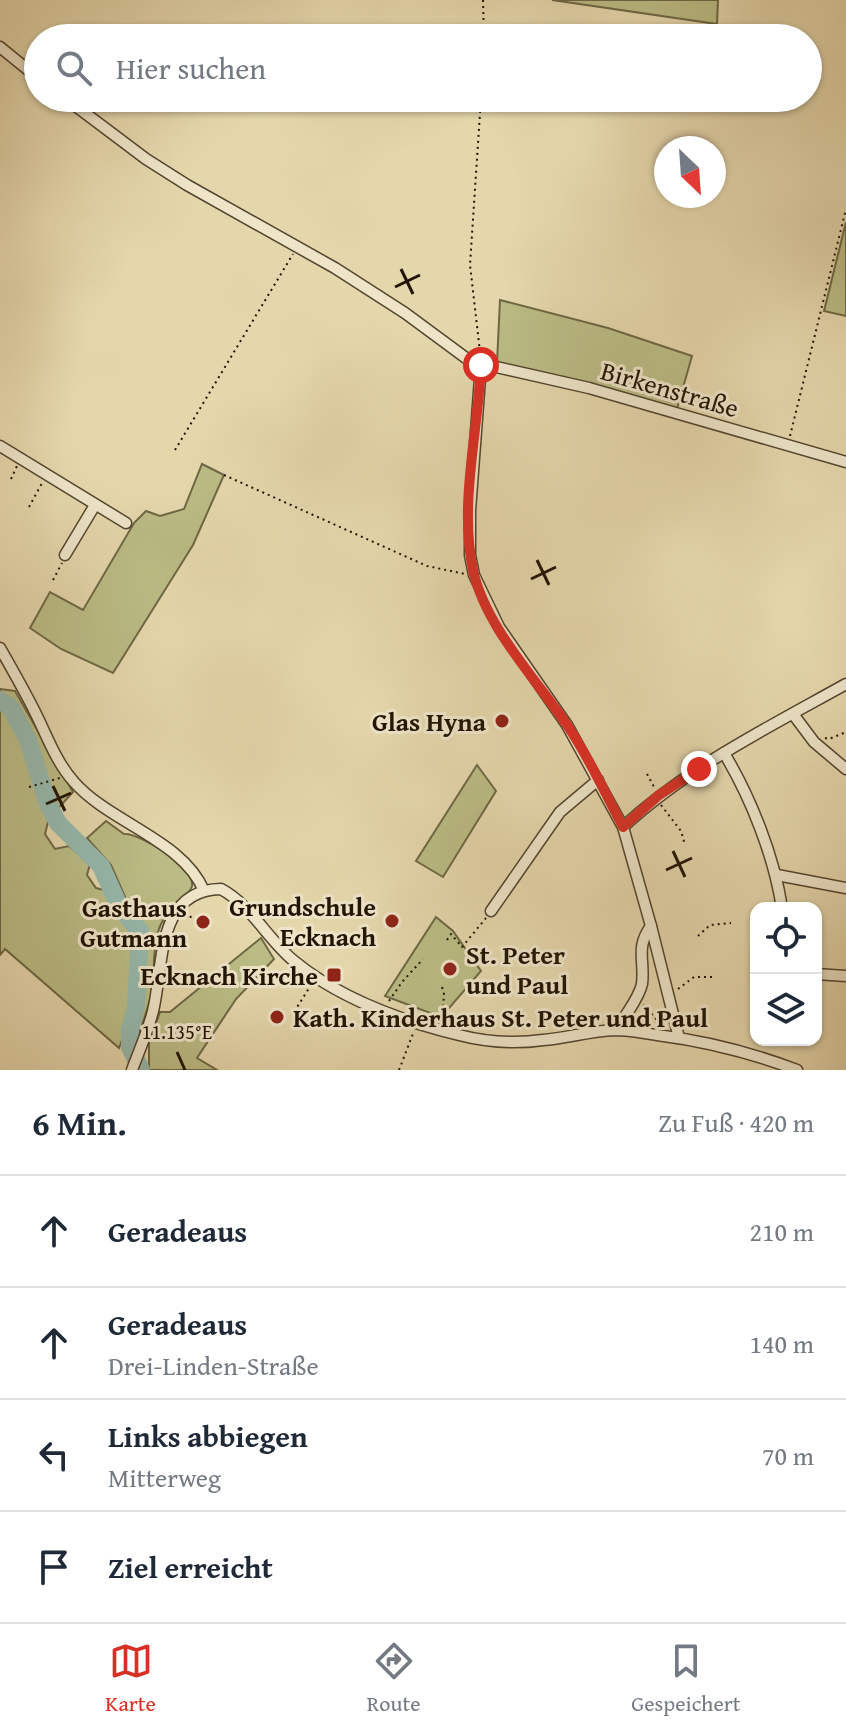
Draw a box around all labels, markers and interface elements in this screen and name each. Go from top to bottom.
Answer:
search box [24,24,822,112]
icon: search [52,46,96,90]
text: Hier suchen [116,46,266,90]
north arrow [654,136,726,208]
route start [463,347,499,383]
street label: Birkenstraße [596,351,744,427]
place label: Glas Hyna [372,702,487,741]
marker: Glas Hyna [493,712,511,730]
route end [681,751,717,787]
place label: Grundschule Ecknach [229,887,377,956]
place label: Gasthaus Gutmann [80,888,188,957]
map controls [750,902,822,1046]
button: locate [750,902,822,974]
marker: Grundschule Ecknach [383,912,401,930]
marker: Gasthaus Gutmann [194,913,212,931]
place label: St. Peter und Paul [466,935,568,1004]
place label: Ecknach Kirche [141,956,318,995]
marker: St. Peter und Paul [441,960,459,978]
marker: Ecknach Kirche [325,966,343,984]
button: layers [750,974,822,1046]
place label: Kath. Kinderhaus St. Peter und Paul [293,998,708,1037]
marker: Kath. Kinderhaus St. Peter und Paul [268,1008,286,1026]
text: 11.135°E [142,1017,212,1046]
text: 6 Min. [32,1098,127,1147]
text: Zu Fuß · 420 m [658,1103,814,1142]
icon: ahead [32,1209,76,1253]
text: Geradeaus [108,1209,247,1253]
text: 210 m [749,1212,814,1251]
text: Geradeaus [108,1302,247,1346]
icon: ahead [32,1321,76,1365]
text: 140 m [749,1324,814,1363]
text: Drei-Linden-Straße [108,1346,319,1385]
text: Links abbiegen [108,1414,308,1458]
icon: left [32,1433,76,1477]
text: 70 m [762,1436,814,1475]
text: Mitterweg [108,1458,221,1497]
icon: arrive [32,1545,76,1589]
text: Ziel erreicht [108,1545,273,1589]
tab: Karte [105,1639,156,1719]
tab: Route [367,1639,421,1719]
tab: Gespeichert [631,1639,741,1719]

